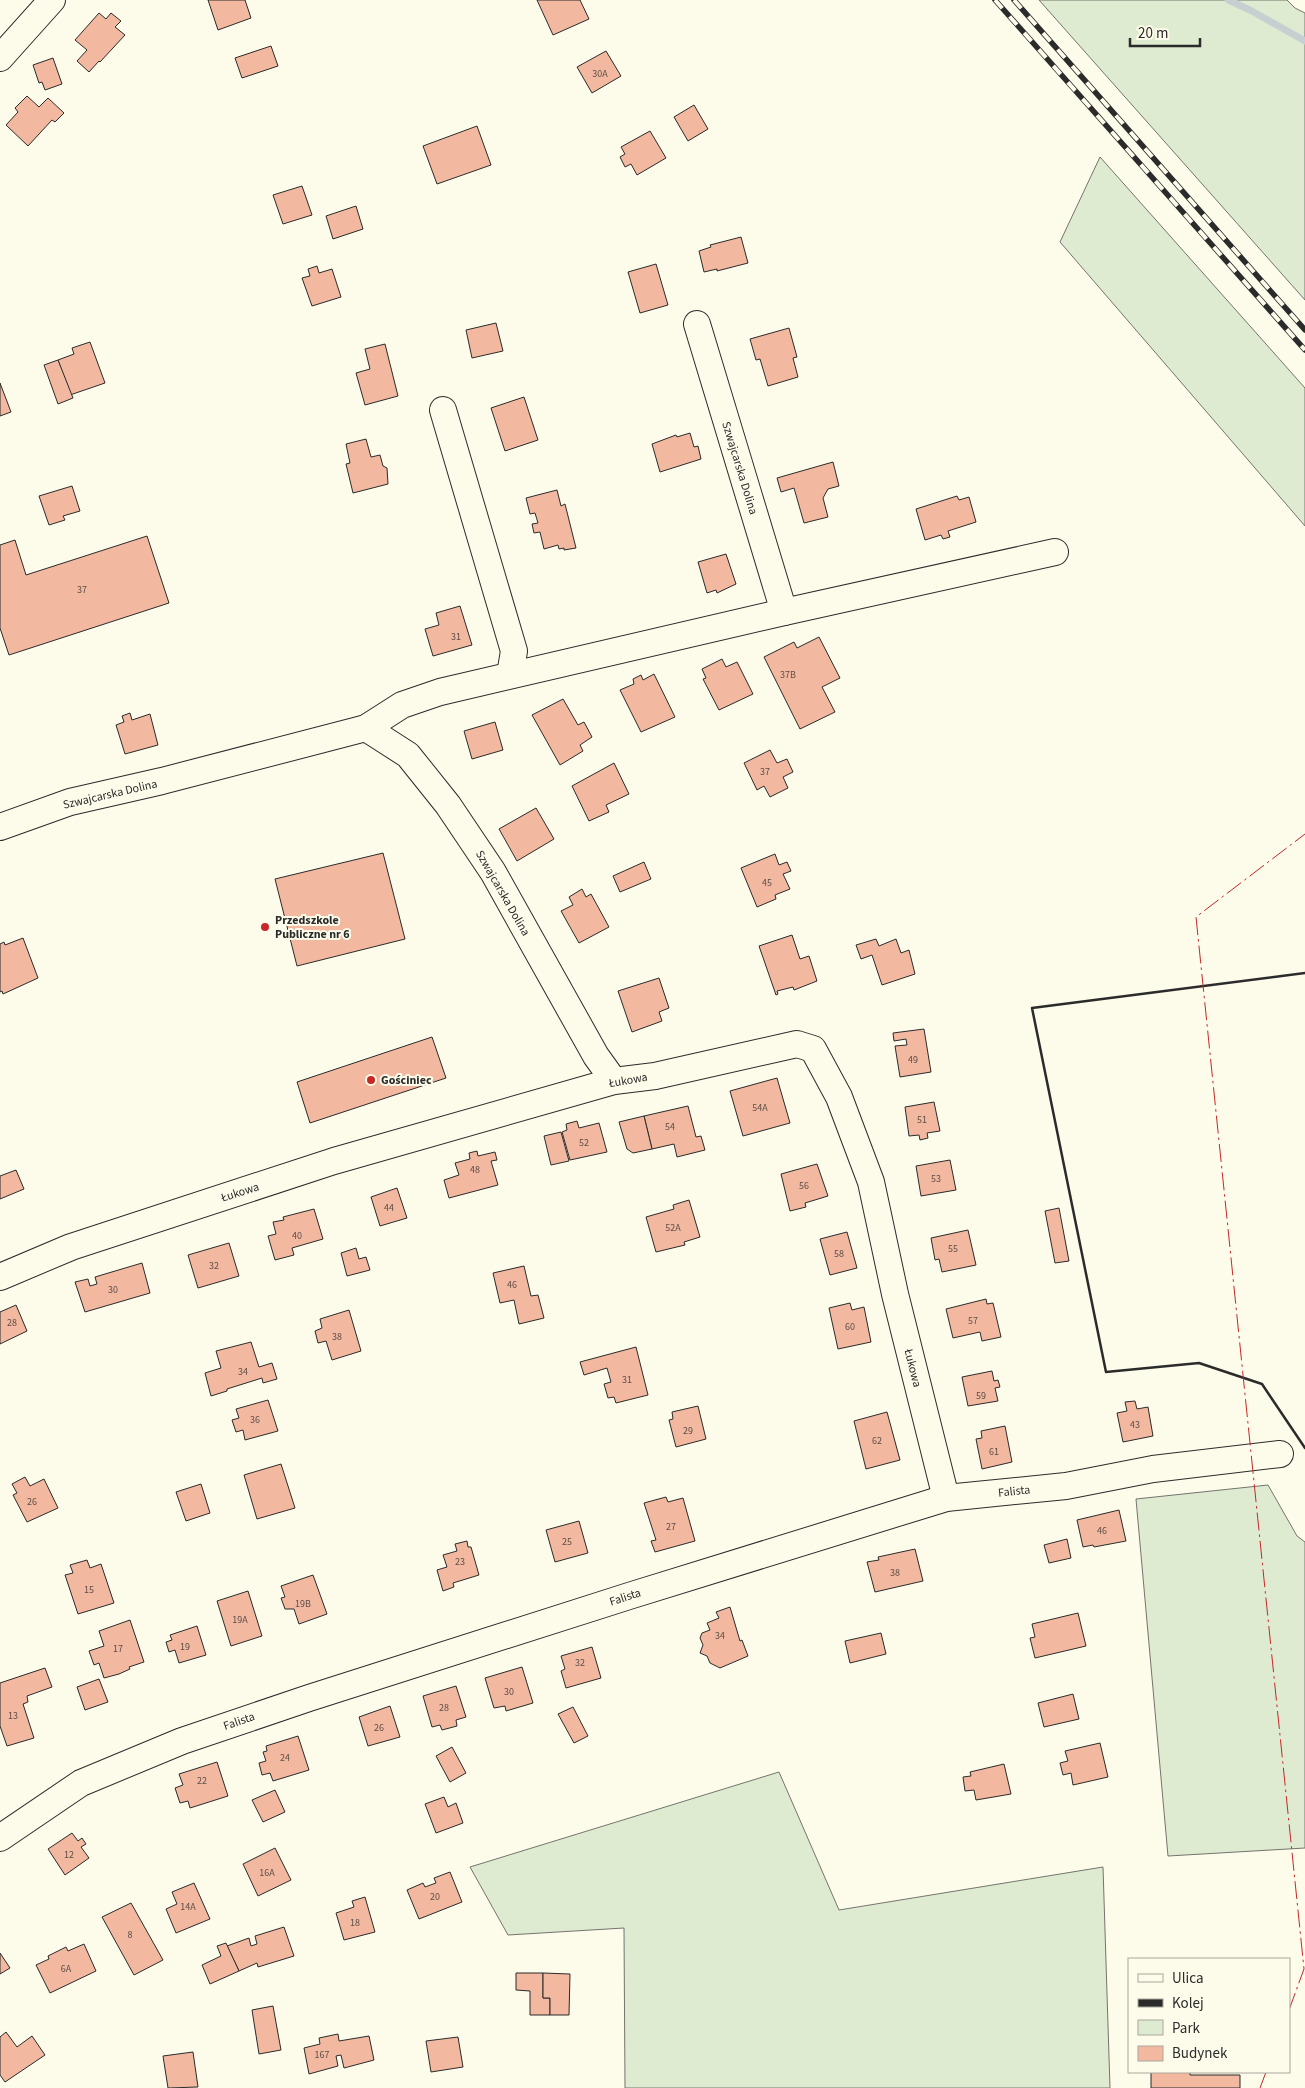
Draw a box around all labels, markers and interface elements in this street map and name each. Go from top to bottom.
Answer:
scale bar [1130,15,1200,47]
text: 20 m [1138,23,1168,44]
house number: 30A [592,67,608,81]
street label: Szwajcarska Dolina [717,420,762,517]
house number: 37 [77,583,87,597]
house number: 31 [451,630,461,644]
house number: 37B [780,668,796,682]
house number: 37 [760,765,770,779]
street label: Szwajcarska Dolina [61,775,159,814]
street label: Szwajcarska Dolina [471,847,534,939]
house number: 45 [762,876,772,890]
place label: Przedszkole Publiczne nr 6 [275,912,350,943]
marker: Przedszkole Publiczne nr 6 [259,921,271,933]
house number: 49 [908,1053,918,1067]
street label: Łukowa [606,1069,649,1092]
place label: Gościniec [381,1072,432,1089]
marker: Gościniec [365,1074,377,1086]
house number: 54A [752,1101,768,1115]
house number: 51 [917,1113,927,1127]
house number: 54 [665,1120,675,1134]
house number: 52 [579,1136,589,1150]
house number: 48 [470,1163,480,1177]
house number: 53 [931,1172,941,1186]
street label: Łukowa [218,1178,261,1207]
house number: 56 [799,1179,809,1193]
house number: 44 [384,1201,394,1215]
house number: 52A [665,1221,681,1235]
house number: 40 [292,1229,302,1243]
house number: 55 [948,1242,958,1256]
house number: 58 [834,1247,844,1261]
house number: 32 [209,1259,219,1273]
house number: 46 [507,1278,517,1292]
house number: 30 [108,1283,118,1297]
house number: 57 [968,1314,978,1328]
house number: 28 [7,1316,17,1330]
house number: 60 [845,1320,855,1334]
house number: 38 [332,1330,342,1344]
street label: Łukowa [899,1346,925,1389]
house number: 34 [238,1365,248,1379]
house number: 31 [622,1373,632,1387]
house number: 59 [976,1389,986,1403]
house number: 36 [250,1413,260,1427]
house number: 43 [1130,1418,1140,1432]
house number: 29 [683,1424,693,1438]
house number: 62 [872,1434,882,1448]
house number: 61 [989,1445,999,1459]
street label: Falista [997,1481,1031,1502]
house number: 26 [27,1495,37,1509]
house number: 27 [666,1520,676,1534]
house number: 46 [1097,1524,1107,1538]
house number: 25 [562,1535,572,1549]
house number: 23 [455,1555,465,1569]
house number: 38 [890,1566,900,1580]
house number: 15 [84,1583,94,1597]
street label: Falista [607,1584,643,1611]
house number: 19B [295,1597,311,1611]
house number: 19A [232,1613,248,1627]
house number: 34 [715,1629,725,1643]
house number: 19 [180,1640,190,1654]
house number: 17 [113,1642,123,1656]
house number: 32 [575,1656,585,1670]
house number: 30 [504,1685,514,1699]
house number: 28 [439,1701,449,1715]
street label: Falista [221,1708,257,1735]
house number: 13 [8,1709,18,1723]
house number: 26 [374,1721,384,1735]
house number: 24 [280,1751,290,1765]
house number: 22 [197,1774,207,1788]
house number: 12 [64,1848,74,1862]
house number: 16A [259,1866,275,1880]
house number: 20 [430,1890,440,1904]
house number: 14A [180,1900,196,1914]
house number: 18 [350,1916,360,1930]
house number: 8 [128,1928,133,1942]
legend [1128,1958,1290,2073]
house number: 6A [61,1962,72,1976]
text: Ulica [1172,1968,1203,1989]
text: Kolej [1172,1993,1204,2014]
text: Park [1172,2018,1201,2039]
text: Budynek [1172,2043,1228,2064]
house number: 167 [315,2048,329,2062]

